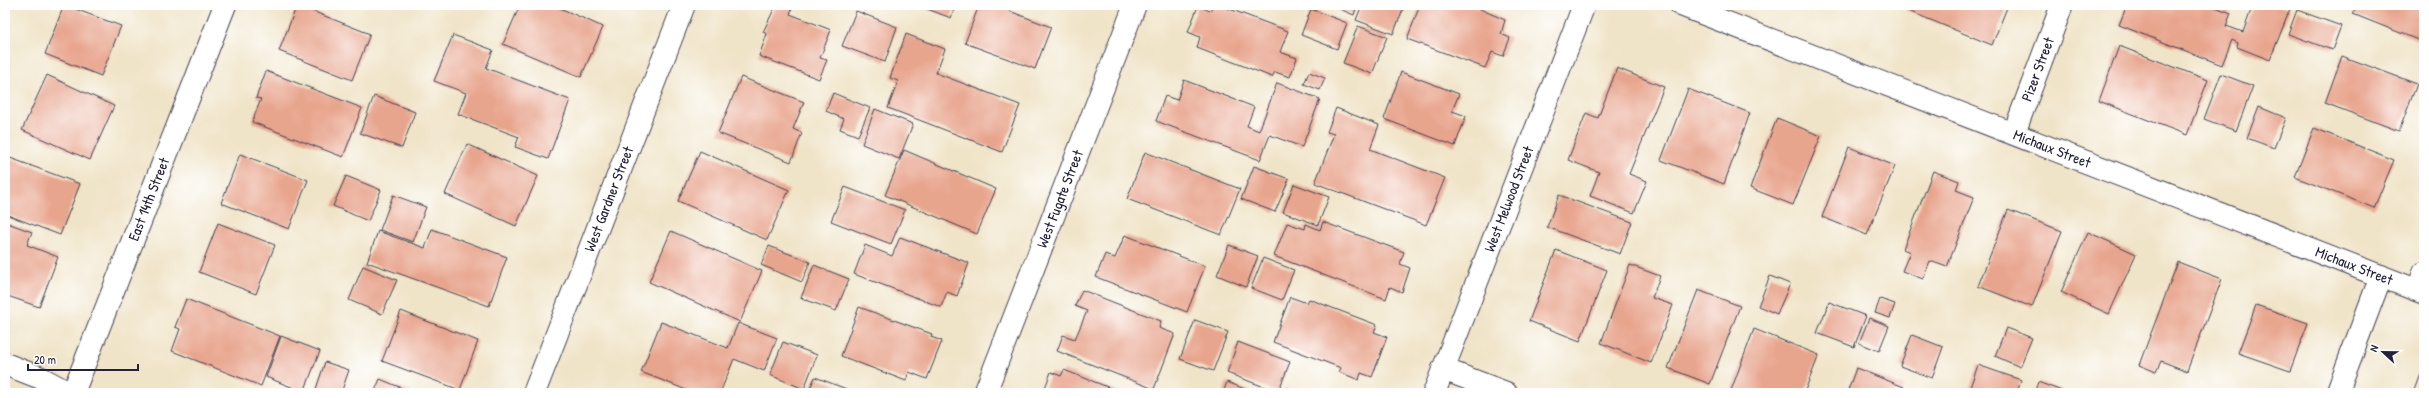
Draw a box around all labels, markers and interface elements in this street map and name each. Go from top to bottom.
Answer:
street label: Pizer Street [2016,33,2059,104]
street label: Michaux Street [2010,124,2095,173]
street label: West Gardner Street [579,142,639,255]
street label: West Melwood Street [1479,142,1539,255]
street label: West Fugate Street [1031,146,1088,251]
street label: East 14th Street [123,154,175,244]
street label: Michaux Street [2313,241,2397,290]
north arrow [2363,332,2403,372]
text: N [2366,343,2381,354]
scale bar [28,346,138,372]
text: 20 m [34,351,56,368]

